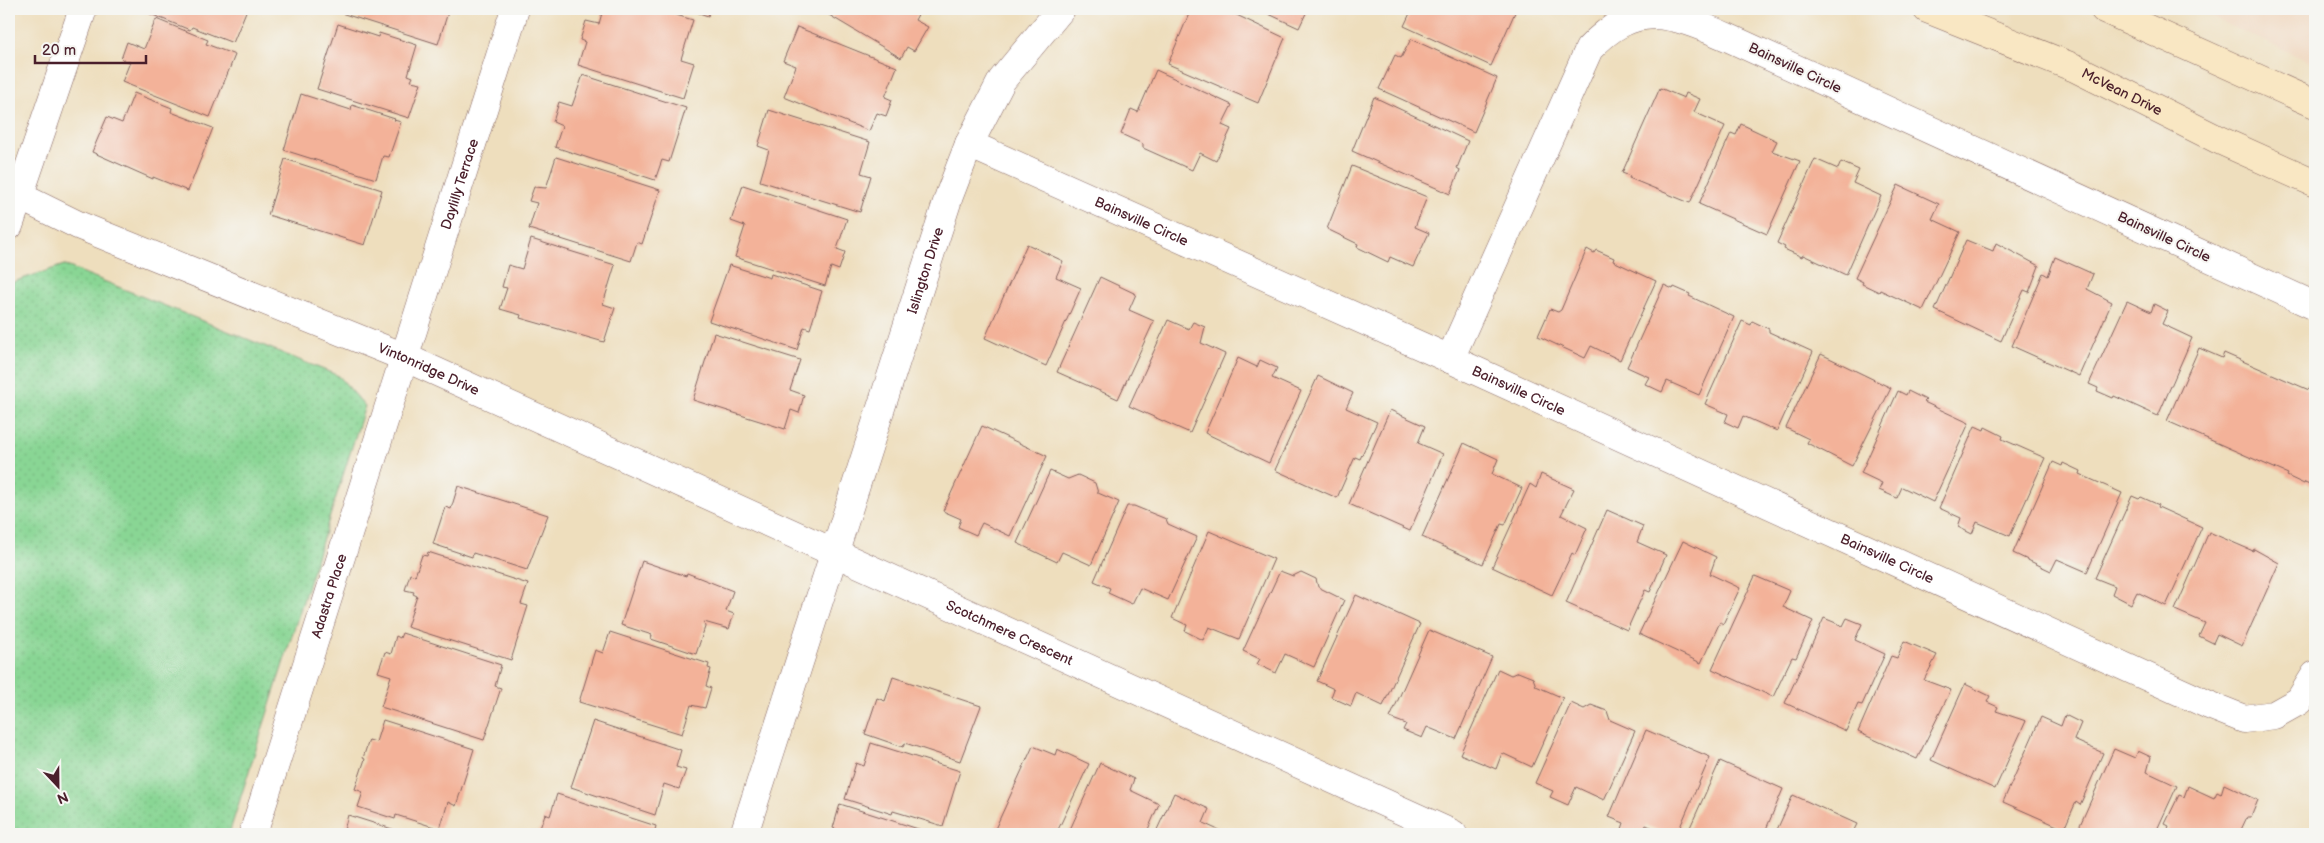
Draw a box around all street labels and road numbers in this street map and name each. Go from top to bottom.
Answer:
street label: Bainsville Circle [1746,39,1844,97]
street label: McVean Drive [2079,64,2165,119]
street label: Daylilly Terrace [437,136,482,232]
street label: Bainsville Circle [1092,193,1191,249]
street label: Bainsville Circle [2115,208,2213,266]
street label: Islington Drive [903,225,947,316]
street label: Vintonridge Drive [376,339,482,399]
street label: Bainsville Circle [1469,362,1568,419]
street label: Bainsville Circle [1838,530,1937,587]
street label: Adastra Place [307,551,350,640]
street label: Scotchmere Crescent [944,596,1076,669]

